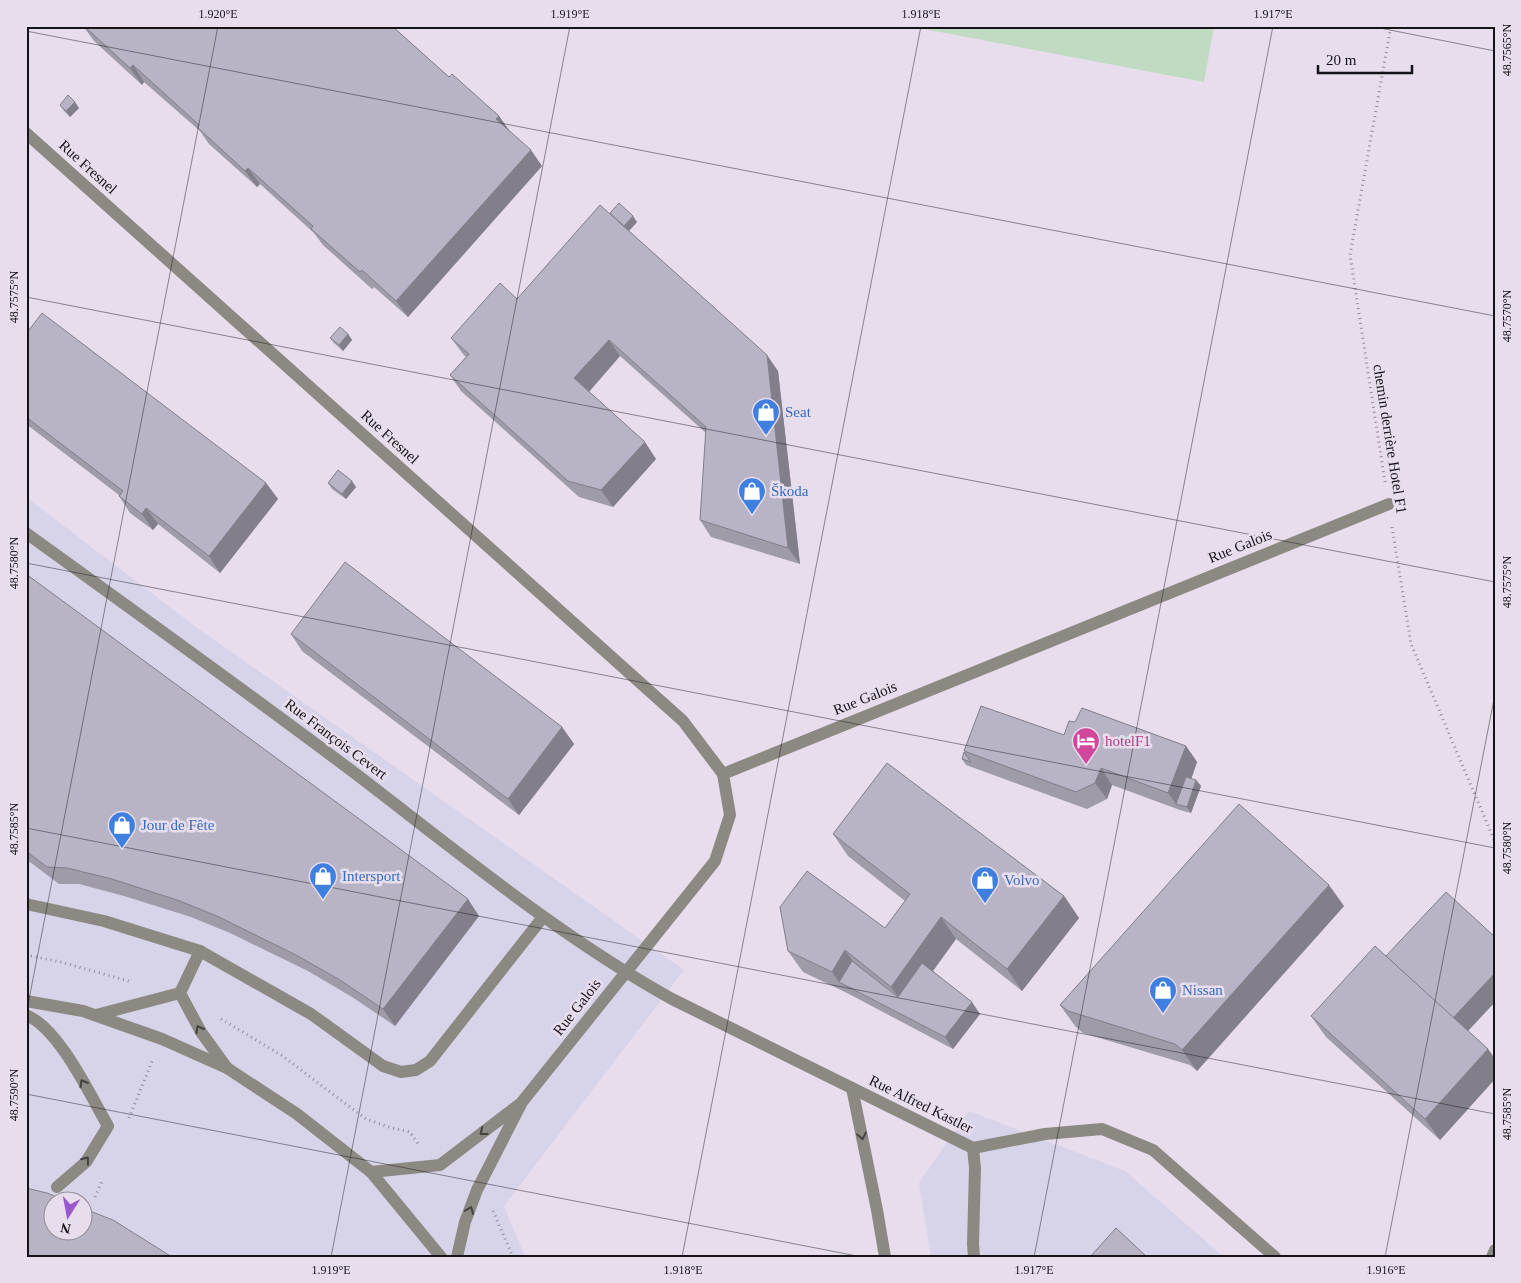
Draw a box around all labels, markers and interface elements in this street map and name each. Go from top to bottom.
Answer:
text: 1.920°E [198,7,238,21]
text: 1.919°E [550,7,590,21]
text: 1.918°E [901,7,941,21]
text: 1.917°E [1253,7,1293,21]
text: 48.7565°N [1500,23,1514,76]
scale bar [1318,42,1412,74]
text: 20 m [1326,52,1357,68]
street label: Rue Fresnel [56,137,120,197]
text: 48.7575°N [7,270,21,323]
text: 48.7570°N [1500,289,1514,342]
street label: chemin derrière Hotel F1 [1370,363,1410,515]
shop icon: Seat [751,397,781,436]
place label: Seat [785,404,812,420]
street label: Rue Fresnel [358,407,422,467]
shop icon: Škoda [737,476,767,515]
place label: Škoda [771,483,809,499]
street label: Rue Galois [1206,526,1274,566]
text: 48.7580°N [7,536,21,589]
text: 48.7575°N [1500,555,1514,608]
street label: Rue Galois [831,678,899,718]
street label: Rue François Cevert [282,696,391,783]
hotel icon: hotelF1 [1071,726,1101,765]
place label: hotelF1 [1105,733,1151,749]
text: 48.7585°N [7,802,21,855]
shop icon: Jour de Fête [107,810,137,849]
place label: Jour de Fête [141,817,215,833]
text: 48.7580°N [1500,821,1514,874]
shop icon: Intersport [308,861,338,900]
shop icon: Volvo [970,865,1000,904]
place label: Intersport [342,868,401,884]
place label: Volvo [1004,872,1040,888]
shop icon: Nissan [1148,975,1178,1014]
street label: Rue Galois [550,976,604,1038]
place label: Nissan [1182,982,1223,998]
one-way arrow [195,1025,205,1034]
text: 48.7590°N [7,1068,21,1121]
street label: Rue Alfred Kastler [867,1072,975,1136]
one-way arrow [80,1080,90,1089]
text: 48.7585°N [1500,1087,1514,1140]
one-way arrow [480,1126,489,1134]
one-way arrow [856,1131,867,1140]
one-way arrow [81,1156,90,1165]
north arrow [42,1190,92,1240]
one-way arrow [463,1206,474,1215]
text: N [59,1220,72,1237]
text: 1.919°E [311,1263,351,1277]
text: 1.918°E [663,1263,703,1277]
text: 1.917°E [1014,1263,1054,1277]
text: 1.916°E [1366,1263,1406,1277]

